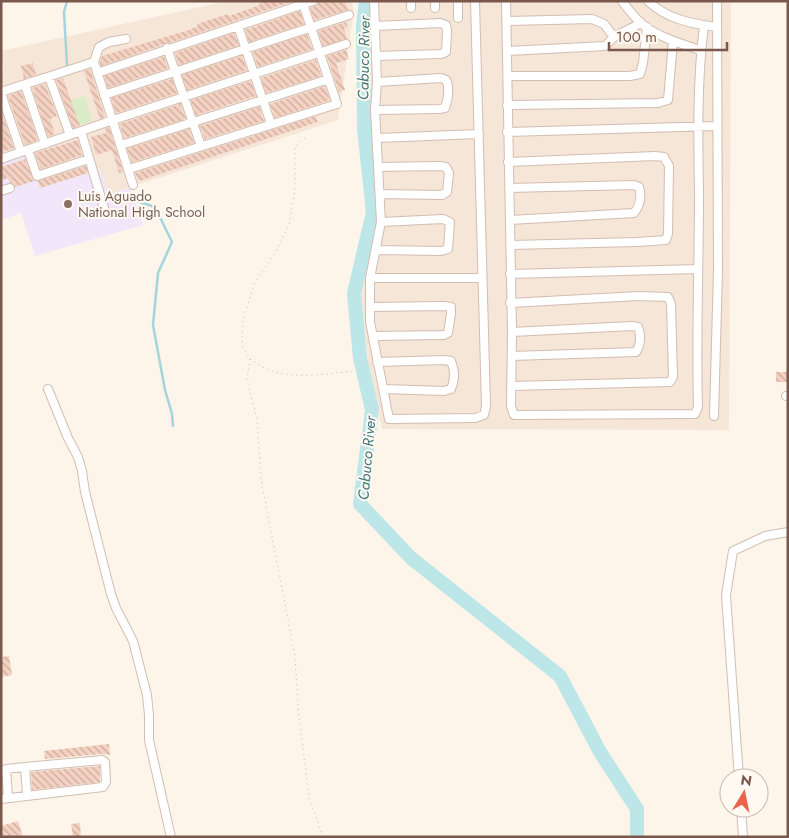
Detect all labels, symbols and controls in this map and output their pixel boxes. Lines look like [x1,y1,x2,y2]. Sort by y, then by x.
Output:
water label: Cabuco River [352,15,376,100]
scale bar [609,20,726,52]
text: 100 m [616,26,657,48]
place label: Luis Aguado National High School [78,186,205,222]
marker: Luis Aguado National High School [62,198,74,210]
water label: Cabuco River [352,414,382,501]
north arrow [719,768,769,818]
text: N [739,769,753,791]

